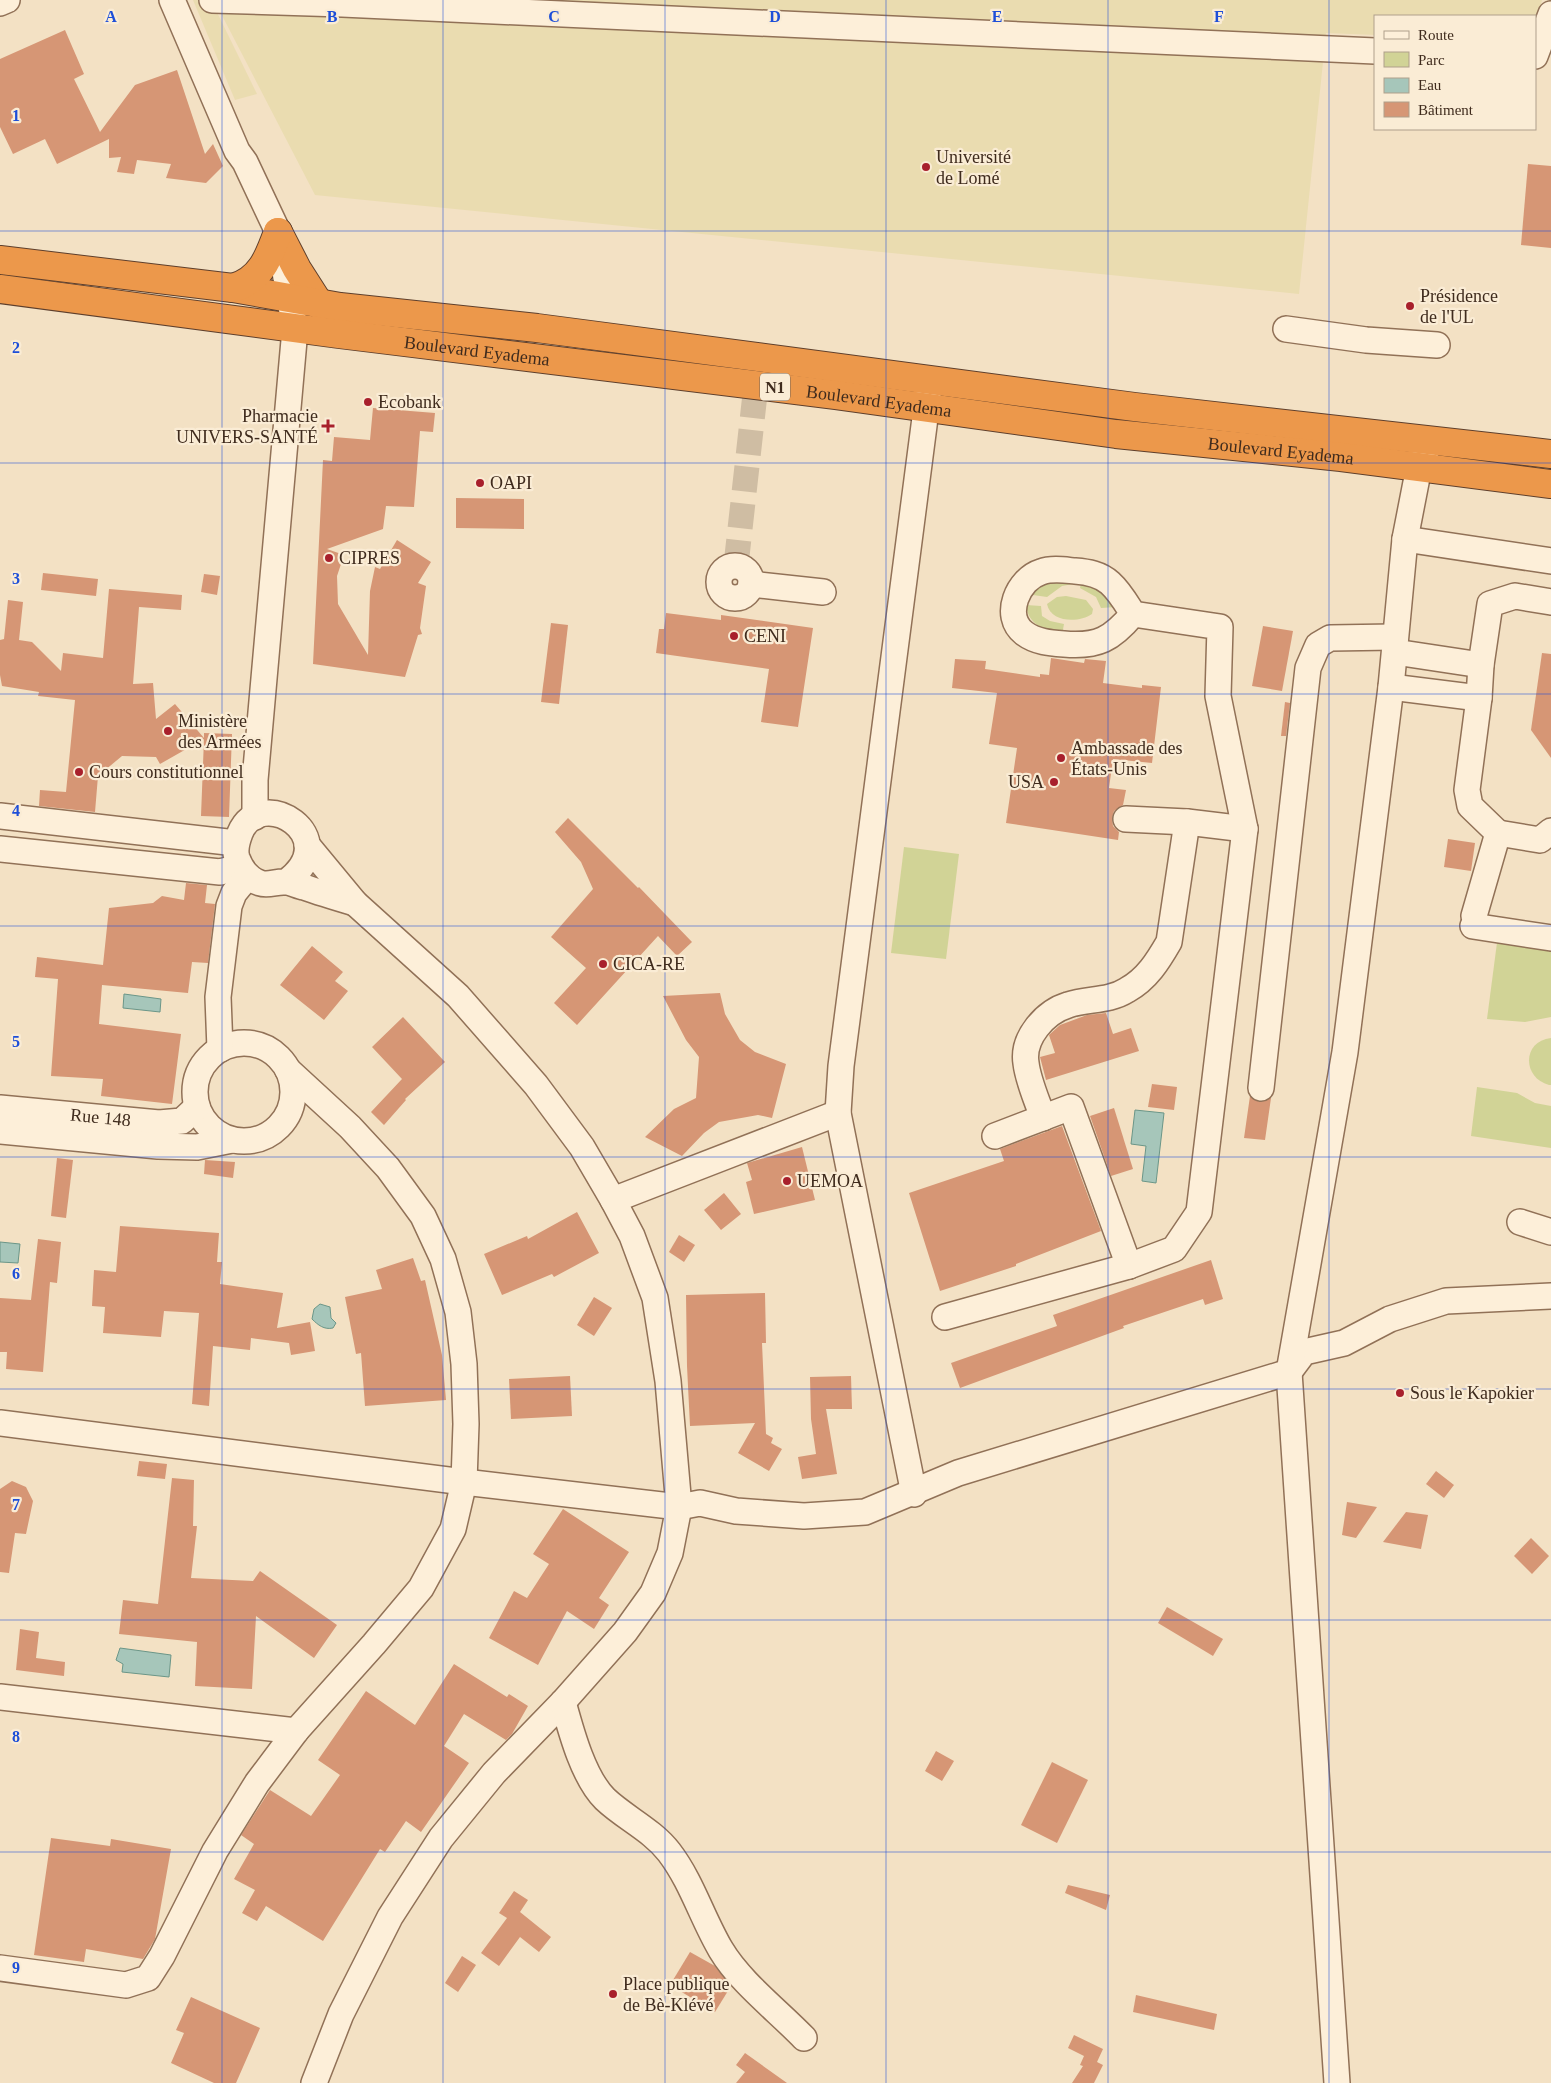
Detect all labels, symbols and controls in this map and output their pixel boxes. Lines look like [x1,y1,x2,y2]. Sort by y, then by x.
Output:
text: A [105,8,117,25]
text: B [327,8,338,25]
text: C [548,8,560,25]
text: D [769,8,781,25]
text: E [992,8,1002,25]
text: F [1214,8,1224,25]
legend [1374,15,1536,130]
text: Route [1418,27,1454,43]
text: Parc [1418,52,1445,68]
text: Eau [1418,77,1442,93]
text: Bâtiment [1418,102,1474,118]
text: 1 [12,107,20,124]
place label: Université de Lomé [936,147,1011,188]
marker: Université de Lomé [920,161,932,173]
place label: Présidence de l'UL [1420,286,1498,327]
marker: Présidence de l'UL [1404,300,1416,312]
street label: Boulevard Eyadema [403,332,551,370]
text: 2 [12,339,20,356]
road number: N1 [760,374,790,401]
street label: Boulevard Eyadema [805,381,953,421]
place label: Ecobank [378,392,441,412]
marker: Ecobank [362,396,374,408]
place label: Pharmacie UNIVERS-SANTÉ [176,406,318,447]
marker: Pharmacie UNIVERS-SANTÉ [322,420,334,432]
street label: Boulevard Eyadema [1207,433,1355,469]
place label: OAPI [490,473,532,493]
marker: OAPI [474,477,486,489]
place label: CIPRES [339,548,400,568]
marker: CIPRES [323,552,335,564]
text: 3 [12,570,20,587]
place label: CENI [744,626,786,646]
marker: CENI [728,630,740,642]
place label: Ministère des Armées [178,711,261,752]
marker: Ministère des Armées [162,725,174,737]
place label: Ambassade des États-Unis [1071,738,1182,779]
marker: Ambassade des États-Unis [1055,752,1067,764]
place label: Cours constitutionnel [89,762,244,782]
marker: Cours constitutionnel [73,766,85,778]
place label: USA [1008,772,1044,792]
marker: USA [1048,776,1060,788]
text: 4 [12,802,20,819]
place label: CICA-RE [613,954,685,974]
marker: CICA-RE [597,958,609,970]
text: 5 [12,1033,20,1050]
street label: Rue 148 [69,1105,132,1130]
place label: UEMOA [797,1171,863,1191]
marker: UEMOA [781,1175,793,1187]
text: 6 [12,1265,20,1282]
place label: Sous le Kapokier [1410,1383,1534,1403]
marker: Sous le Kapokier [1394,1387,1406,1399]
text: 7 [12,1496,20,1513]
text: 8 [12,1728,20,1745]
text: 9 [12,1959,20,1976]
place label: Place publique de Bè-Klévé [623,1974,729,2015]
marker: Place publique de Bè-Klévé [607,1988,619,2000]

